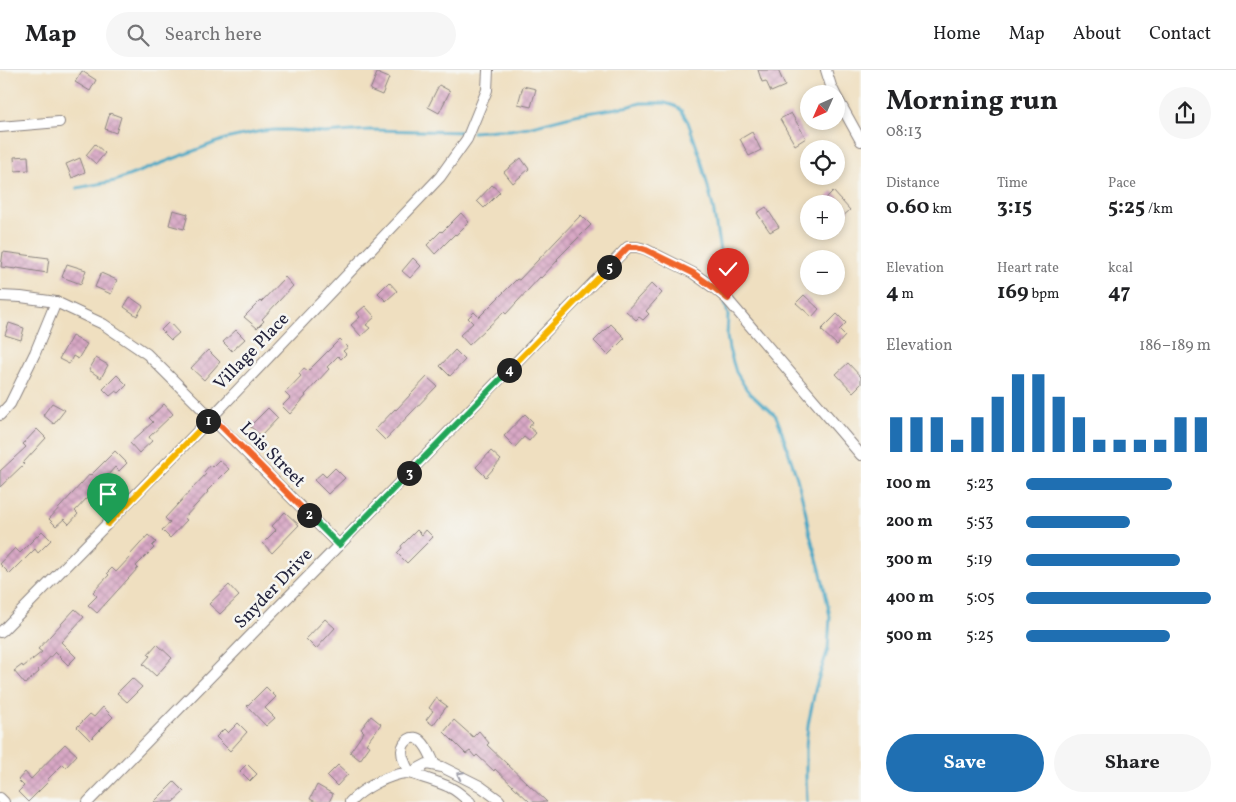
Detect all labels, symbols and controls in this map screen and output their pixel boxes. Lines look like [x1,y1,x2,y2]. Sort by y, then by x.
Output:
search box [106,12,456,57]
text: Map [25,18,76,52]
icon: search [124,21,152,49]
text: Search here [164,22,262,48]
text: Home [933,22,981,47]
text: Map [1009,22,1045,47]
text: About [1073,22,1121,47]
text: Contact [1149,22,1211,47]
text: Morning run [886,82,1058,121]
north arrow [800,85,845,130]
map controls [800,85,845,295]
button: share [1159,87,1211,139]
text: 08:13 [886,121,922,143]
button: locate [800,140,845,185]
text: Distance [886,174,940,193]
text: Time [997,174,1028,193]
text: Pace [1108,174,1136,193]
text: 0.60 [886,193,929,222]
text: 3:15 [997,193,1032,222]
text: 5:25 [1108,193,1145,222]
button: + [800,195,845,240]
text: km [929,200,952,219]
text: /km [1145,200,1173,219]
pin [707,248,749,299]
button: − [800,250,845,295]
pin: 5 [596,254,622,280]
icon: check [714,255,742,283]
text: 5 [606,258,613,277]
text: Elevation [886,259,944,278]
text: Heart rate [997,259,1059,278]
text: kcal [1108,259,1133,278]
text: 4 [886,278,899,307]
text: 169 [997,278,1029,307]
text: 47 [1108,278,1131,307]
text: m [899,285,914,304]
text: bpm [1029,285,1059,304]
street label: Village Place [209,308,295,396]
text: Elevation [886,335,953,357]
text: 186–189 m [1139,335,1211,357]
pin: 4 [496,358,522,382]
text: 4 [505,361,514,380]
pin: 1 [196,408,220,434]
text: 1 [206,412,211,431]
street label: Lois Street [234,417,310,493]
pin: 3 [396,460,422,486]
text: 3 [406,464,413,483]
pin [87,473,129,524]
text: 100 m [886,473,931,495]
text: 5:23 [966,473,994,495]
icon: arrive [94,480,122,508]
pin: 2 [296,502,322,528]
text: 2 [306,506,313,525]
text: 200 m [886,511,933,533]
text: 5:53 [966,511,993,533]
street label: Snyder Drive [229,543,319,635]
text: 300 m [886,549,932,571]
text: 5:19 [966,549,992,571]
text: 400 m [886,587,934,609]
text: 5:05 [966,587,995,609]
text: 500 m [886,625,932,647]
text: 5:25 [966,625,994,647]
button: Save [886,734,1044,792]
button: Share [1054,734,1211,792]
one-way arrow [456,771,465,781]

